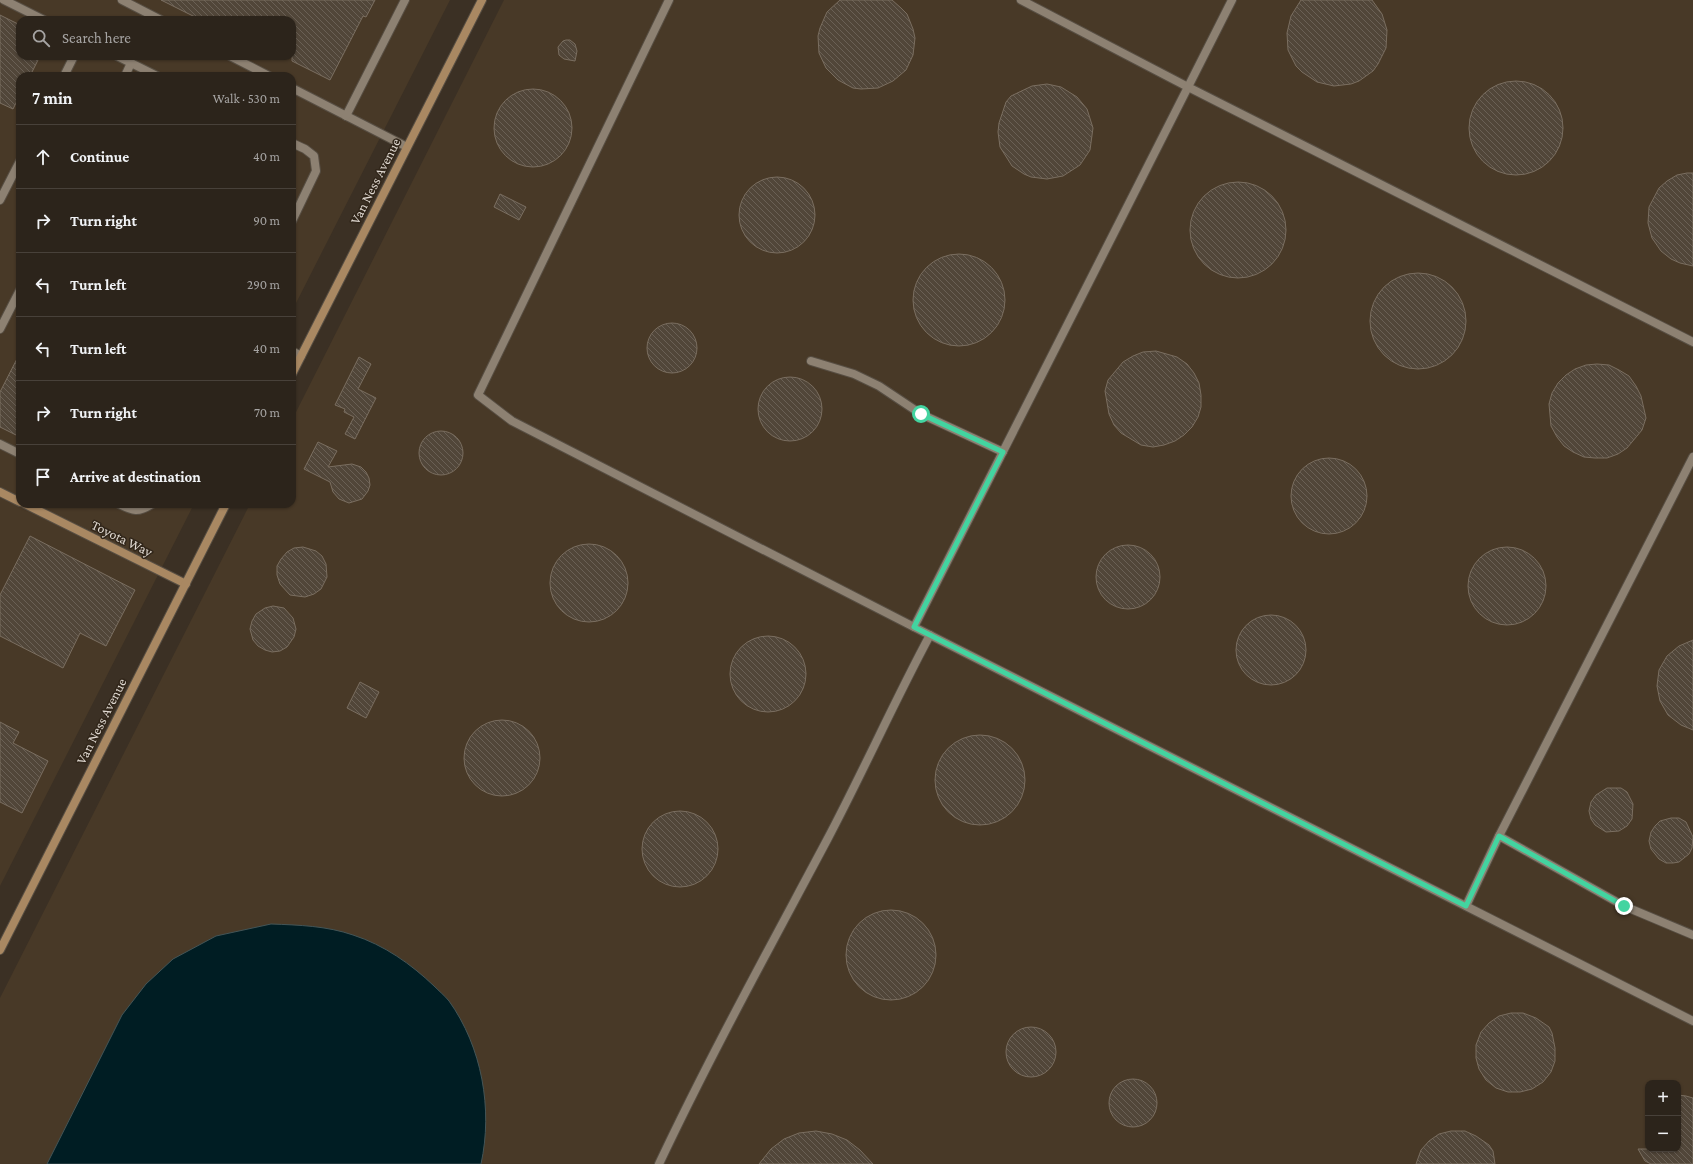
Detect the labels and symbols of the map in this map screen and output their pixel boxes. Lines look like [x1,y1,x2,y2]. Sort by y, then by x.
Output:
street label: Van Ness Avenue [347,135,403,227]
route start [912,405,930,423]
street label: Toyota Way [89,516,156,560]
street label: Van Ness Avenue [73,675,129,767]
route end [1615,897,1633,915]

